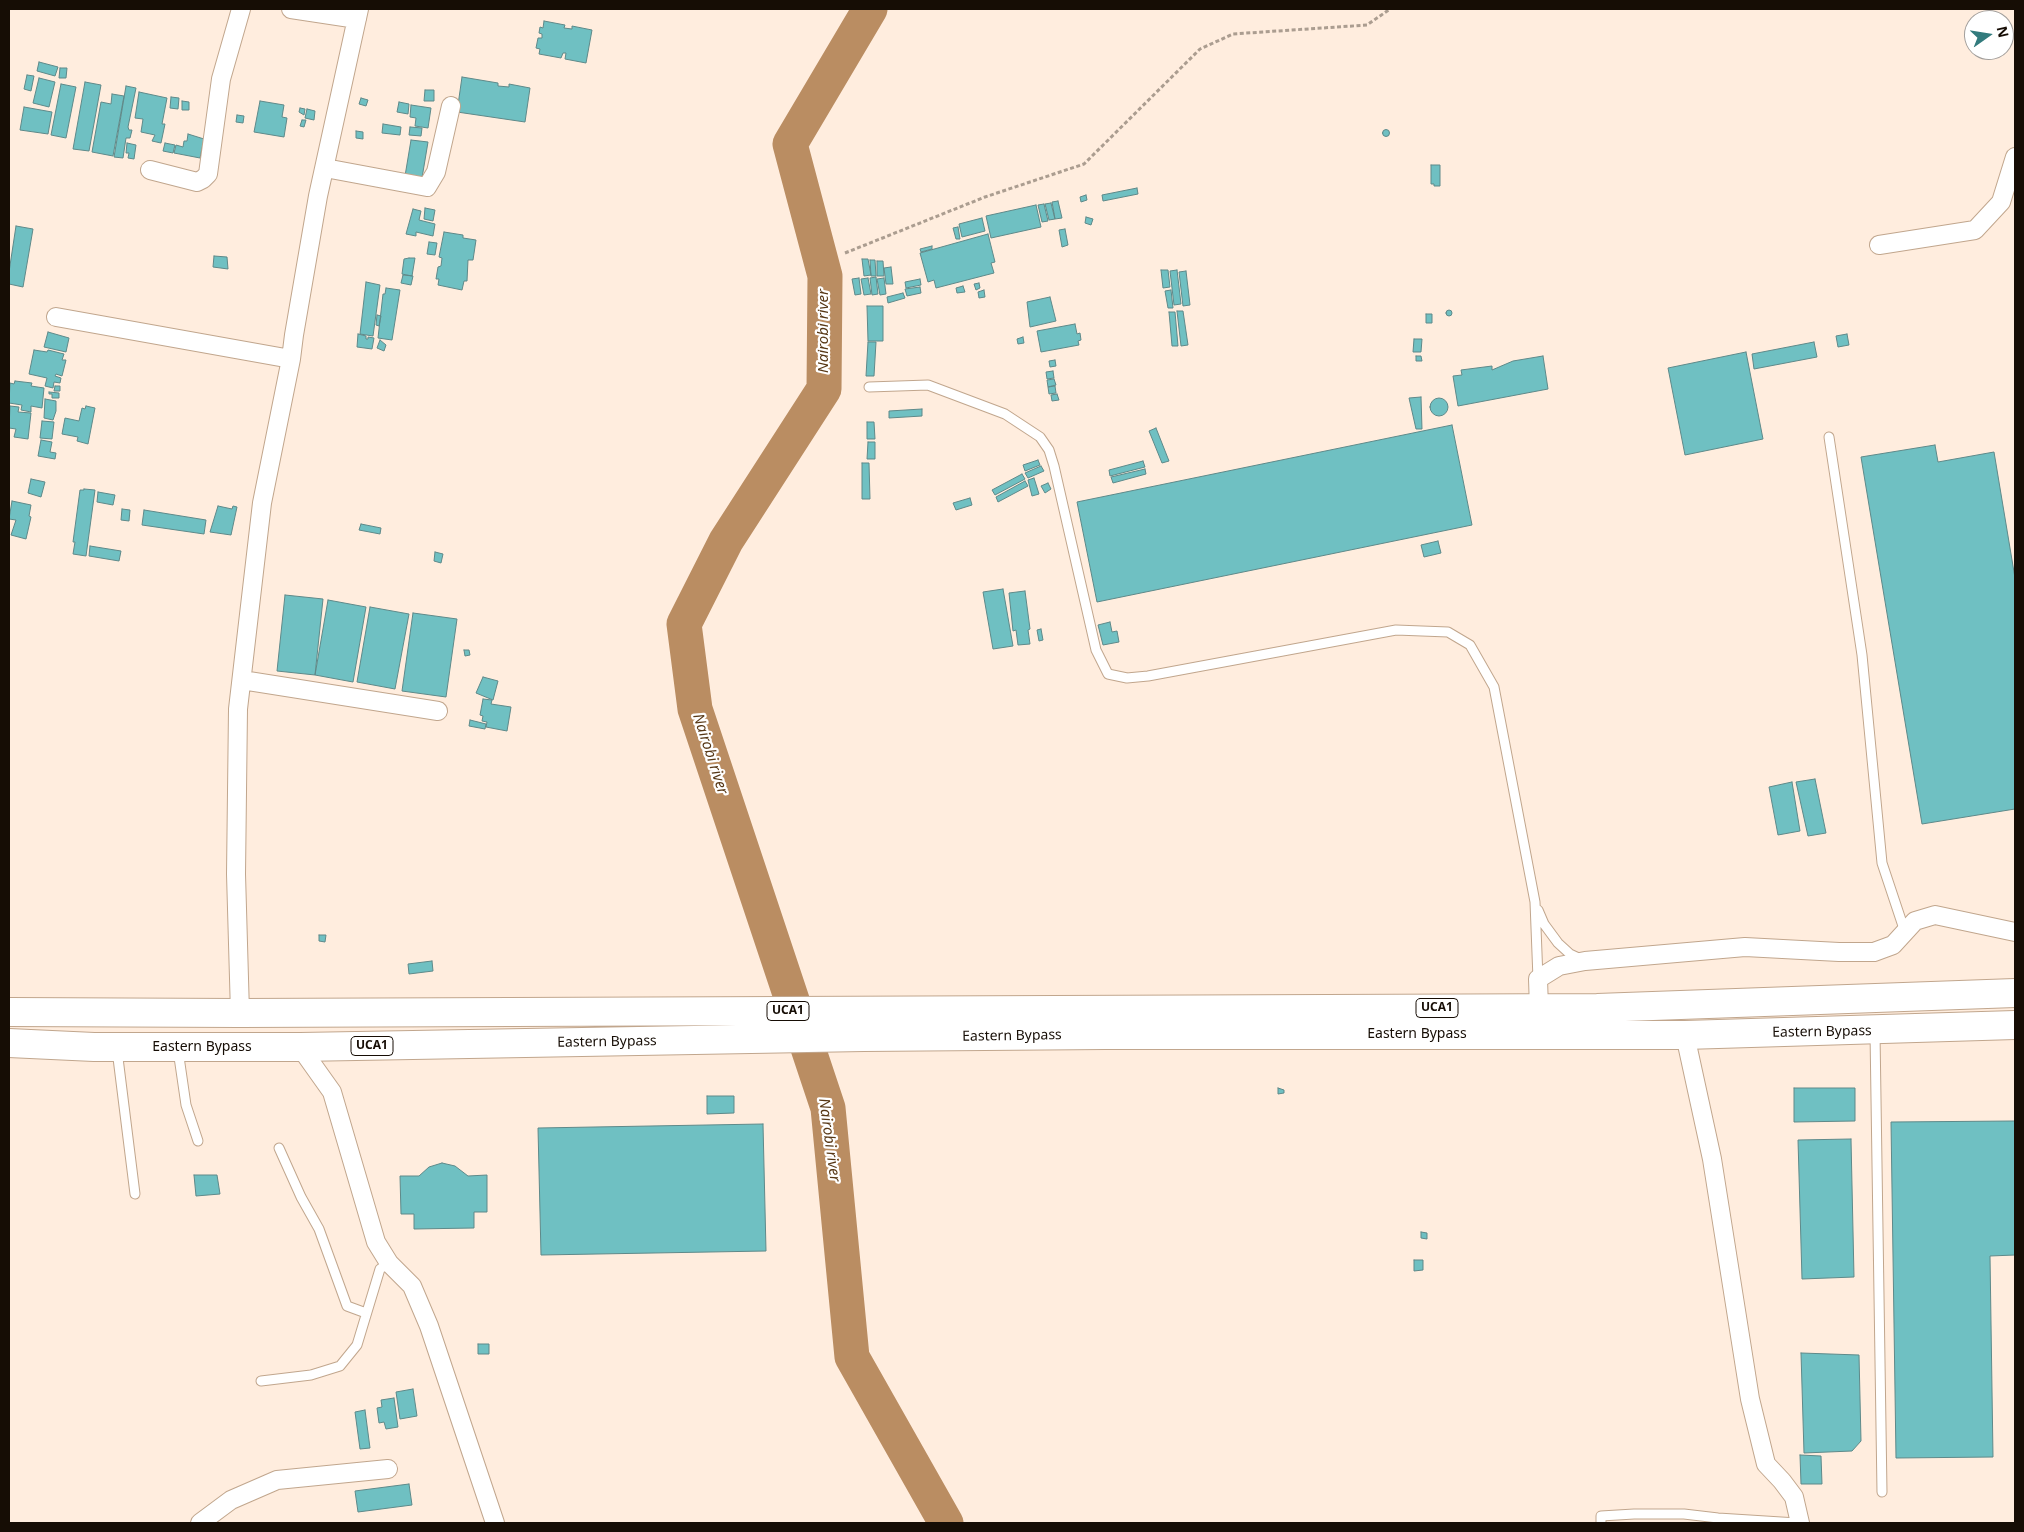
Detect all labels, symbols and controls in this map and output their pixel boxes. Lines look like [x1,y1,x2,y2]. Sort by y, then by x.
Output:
north arrow [1964,10,2014,60]
text: N [1993,24,2014,39]
water label: Nairobi river [815,289,833,373]
water label: Nairobi river [688,711,732,797]
road number: UCA1 [1416,998,1458,1018]
road number: UCA1 [767,1001,809,1020]
street label: Eastern Bypass [1772,1023,1872,1041]
street label: Eastern Bypass [1367,1026,1467,1042]
street label: Eastern Bypass [962,1027,1062,1045]
street label: Eastern Bypass [557,1033,657,1051]
road number: UCA1 [351,1036,393,1056]
street label: Eastern Bypass [152,1039,252,1055]
water label: Nairobi river [814,1097,844,1183]

